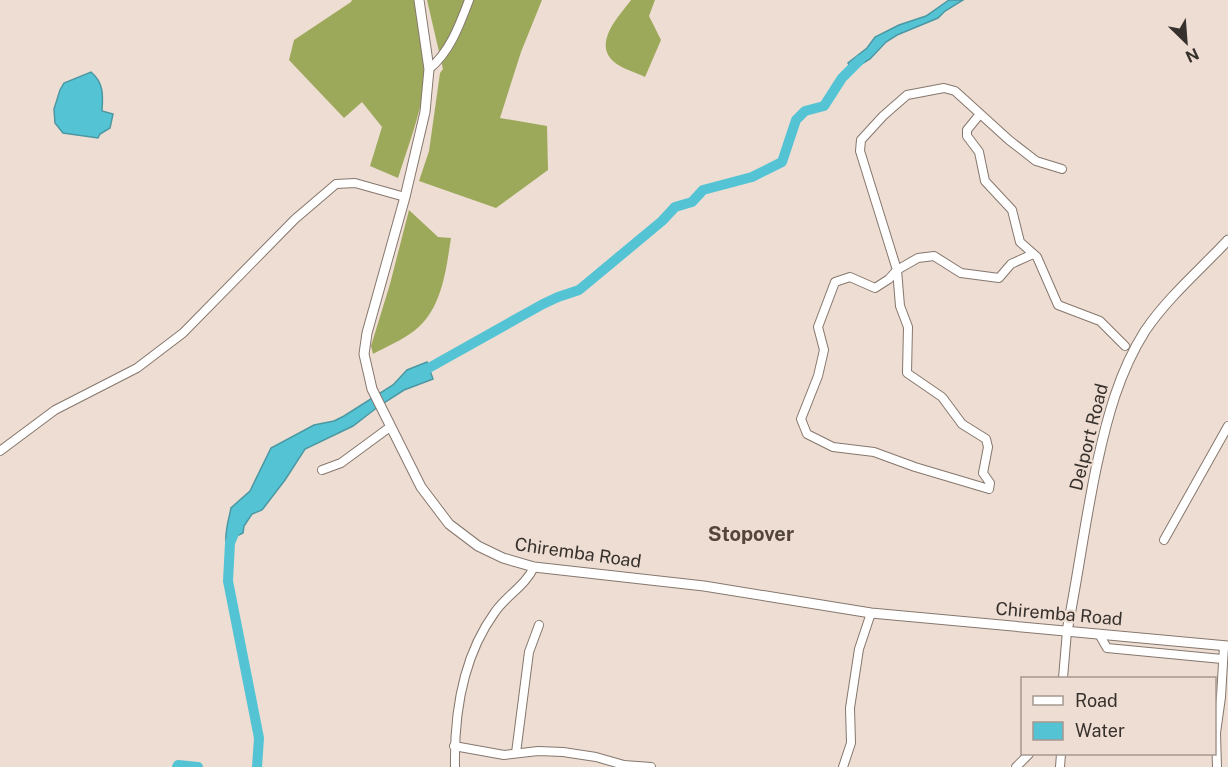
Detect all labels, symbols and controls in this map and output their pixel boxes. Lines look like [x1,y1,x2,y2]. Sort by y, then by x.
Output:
north arrow [1156,12,1216,72]
text: N [1182,44,1202,66]
street label: Delport Road [1065,381,1112,493]
district label: Stopover [708,522,794,546]
street label: Chiremba Road [513,533,643,572]
street label: Chiremba Road [995,597,1124,630]
legend [1021,677,1216,755]
text: Road [1075,690,1118,711]
text: Water [1075,720,1125,741]

